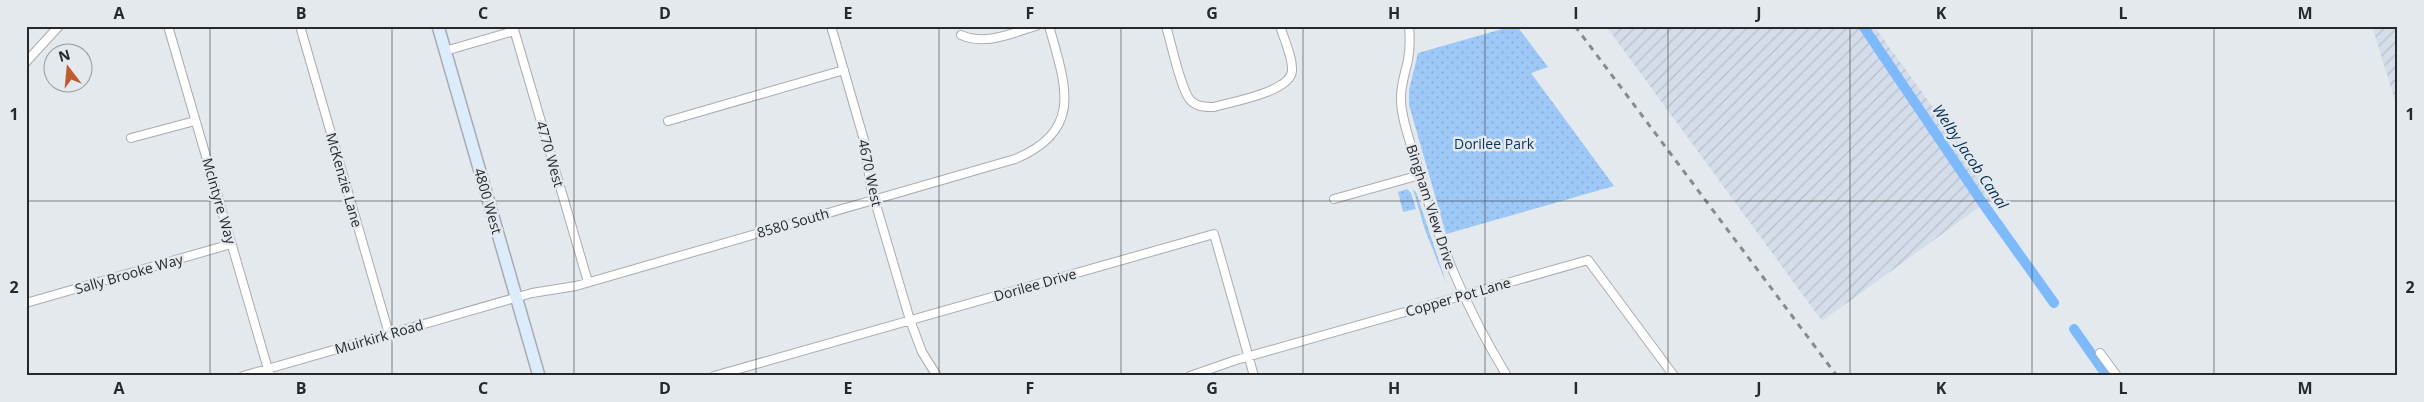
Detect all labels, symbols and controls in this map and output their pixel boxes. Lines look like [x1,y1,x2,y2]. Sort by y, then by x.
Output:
text: A [113,2,125,24]
text: B [296,2,306,24]
text: C [478,2,488,24]
text: D [659,2,671,24]
text: E [844,2,853,24]
text: F [1026,2,1034,24]
text: G [1206,2,1218,24]
text: H [1388,2,1400,24]
text: I [1573,2,1579,24]
text: J [1754,2,1762,24]
text: K [1936,2,1947,24]
text: L [2118,2,2128,24]
text: M [2297,2,2313,24]
north arrow [42,42,92,92]
text: N [56,44,72,66]
water label: Welby Jacob Canal [1928,100,2014,214]
text: 1 [9,103,19,125]
text: 1 [2405,103,2415,125]
street label: 4770 West [532,119,569,189]
street label: McKenzie Lane [322,130,367,229]
park label: Dorilee Park [1454,134,1535,153]
street label: 4670 West [854,138,887,208]
street label: Bingham View Drive [1402,142,1461,272]
street label: McIntyre Way [198,156,241,247]
street label: 4800 West [470,166,507,236]
street label: 8580 South [755,203,831,242]
street label: Sally Brooke Way [73,249,186,298]
street label: Dorilee Drive [991,264,1078,305]
street label: Copper Pot Lane [1403,272,1513,321]
text: 2 [9,276,19,298]
text: 2 [2405,276,2415,298]
street label: Muirkirk Road [332,315,425,358]
text: A [113,377,125,399]
text: B [296,377,306,399]
text: C [478,377,488,399]
text: D [659,377,671,399]
text: E [844,377,853,399]
text: F [1026,377,1034,399]
text: G [1206,377,1218,399]
text: H [1388,377,1400,399]
text: I [1573,377,1579,399]
text: J [1754,377,1762,399]
text: K [1936,377,1947,399]
text: L [2118,377,2128,399]
text: M [2297,377,2313,399]

